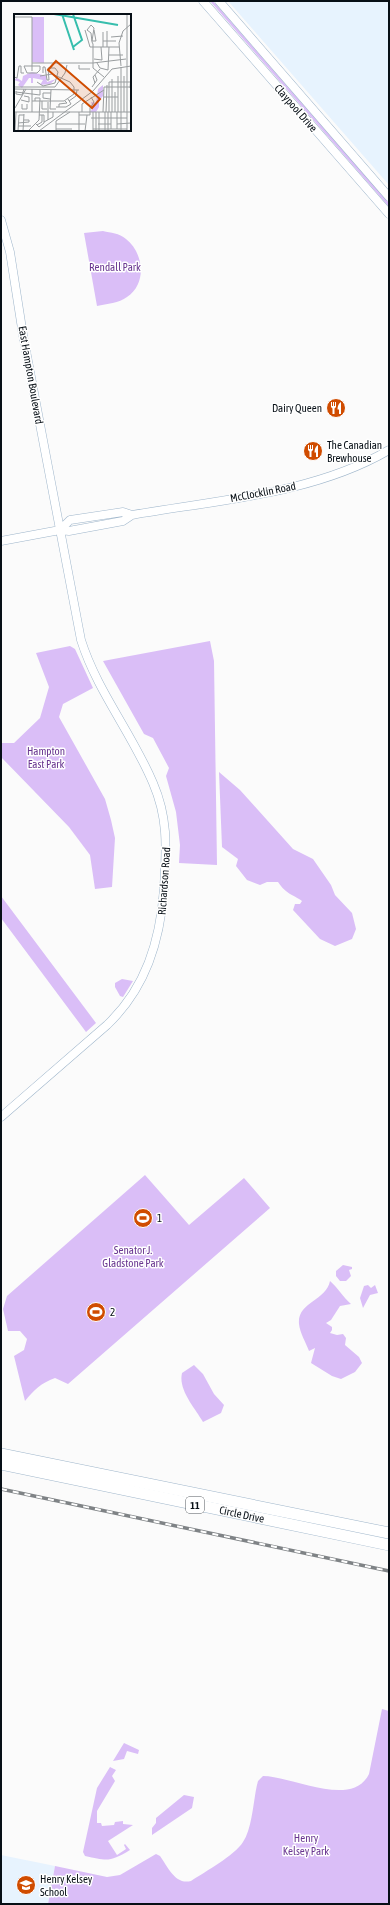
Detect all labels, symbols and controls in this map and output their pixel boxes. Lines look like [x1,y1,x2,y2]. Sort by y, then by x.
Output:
inset map [14,14,131,131]
street label: Claypool Drive [272,82,320,134]
park label: Rendall Park [89,261,141,273]
street label: East Hampton Boulevard [16,325,46,425]
restaurant icon: Dairy Queen [325,397,347,419]
place label: Dairy Queen [272,402,322,414]
place label: The Canadian Brewhouse [327,439,382,464]
restaurant icon: The Canadian Brewhouse [302,440,324,462]
street label: McClocklin Road [229,480,297,504]
park label: Hampton East Park [27,745,65,770]
street label: Richardson Road [156,847,172,915]
sports icon: 1 [132,1207,154,1229]
place label: 1 [157,1212,162,1224]
park label: Senator J. Gladstone Park [102,1244,164,1269]
sports icon: 2 [85,1301,107,1323]
place label: 2 [110,1306,115,1318]
road number: 11 [186,1497,204,1513]
street label: Circle Drive [218,1504,265,1525]
park label: Henry Kelsey Park [283,1832,329,1857]
place label: Henry Kelsey School [40,1873,93,1898]
school or university icon: Henry Kelsey School [15,1874,37,1896]

